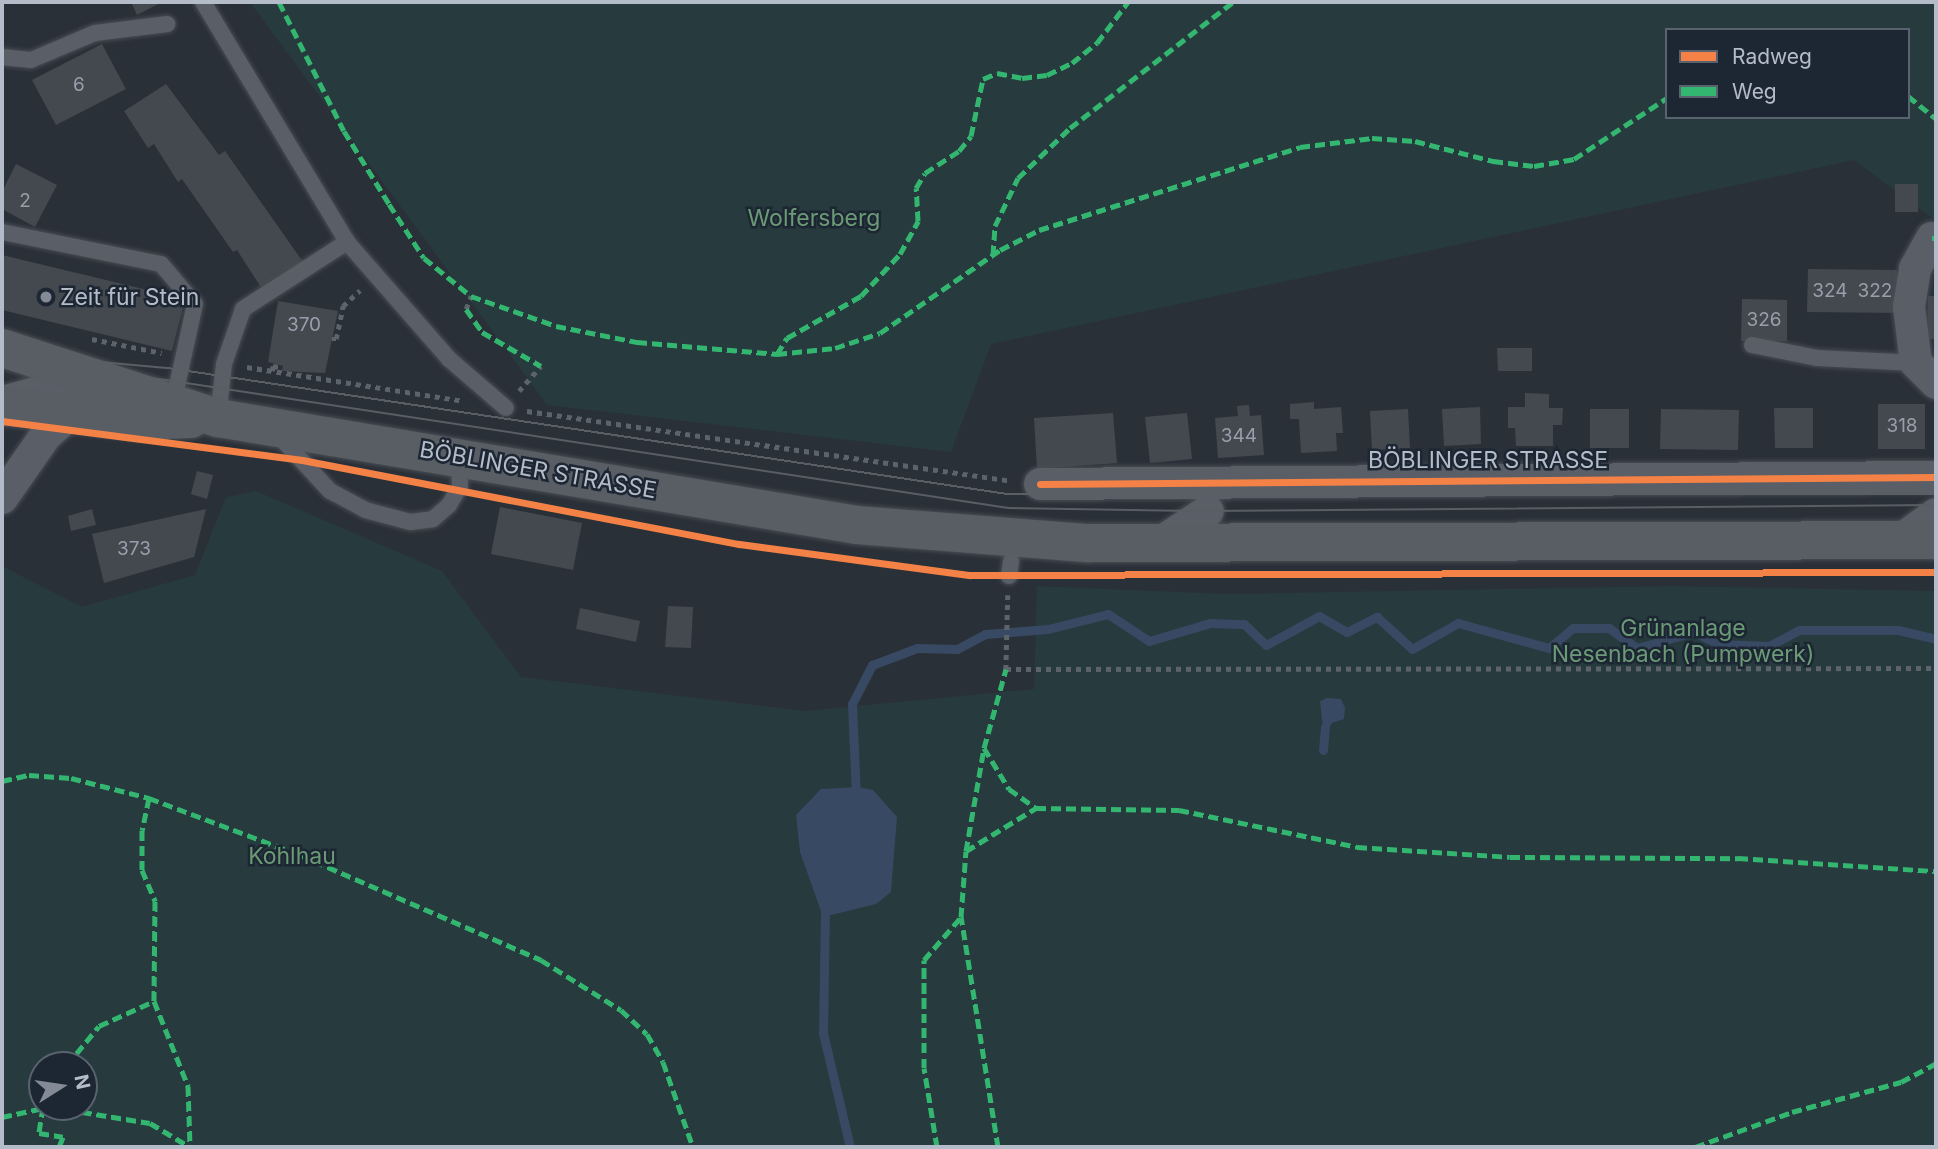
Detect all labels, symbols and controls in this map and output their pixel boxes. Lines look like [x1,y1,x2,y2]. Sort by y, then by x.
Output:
legend [1665,28,1910,119]
text: Radweg [1732,44,1812,69]
house number: 6 [73,74,85,96]
text: Weg [1732,79,1777,104]
house number: 2 [19,190,31,212]
park label: Wolfersberg [748,204,880,232]
house number: 324 [1812,280,1848,302]
house number: 322 [1858,280,1892,302]
place label: Zeit für Stein [60,283,199,311]
marker: Zeit für Stein [38,289,54,305]
house number: 326 [1746,309,1782,331]
house number: 370 [287,314,321,336]
house number: 318 [1886,415,1918,437]
house number: 344 [1221,425,1257,447]
street label: BÖBLINGER STRASSE [417,436,659,504]
street label: BÖBLINGER STRASSE [1368,446,1608,474]
house number: 373 [117,538,151,560]
park label: Grünanlage Nesenbach (Pumpwerk) [1552,614,1814,668]
park label: Kohlhau [248,842,336,870]
north arrow [28,1051,98,1121]
text: N [69,1072,95,1091]

